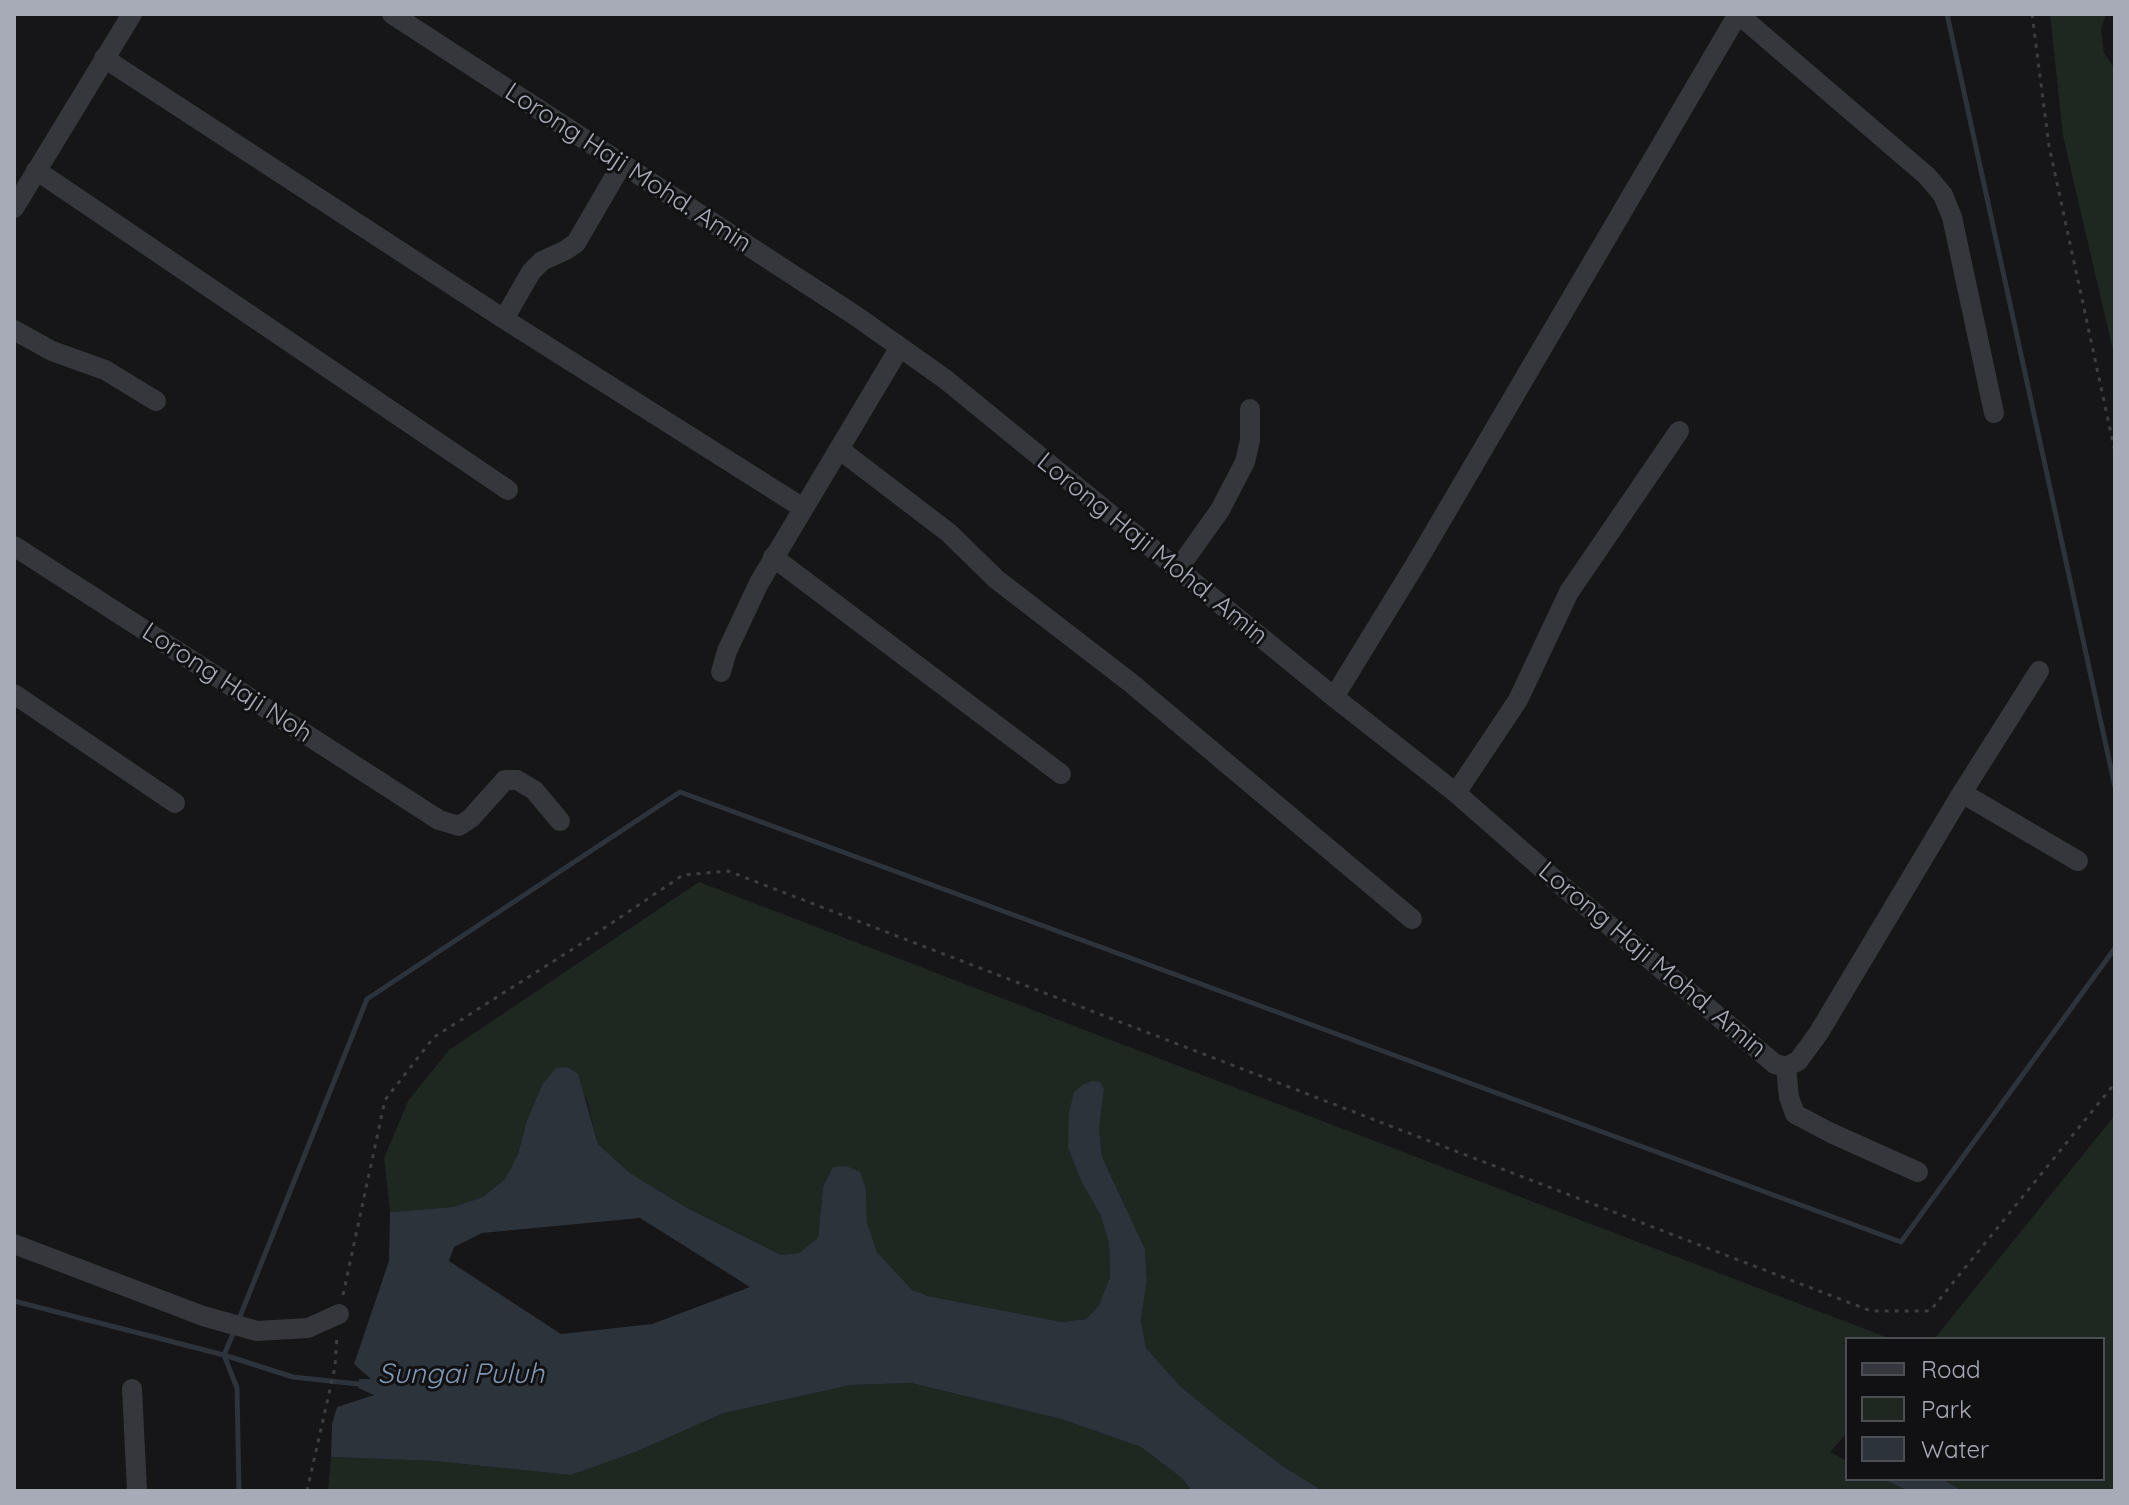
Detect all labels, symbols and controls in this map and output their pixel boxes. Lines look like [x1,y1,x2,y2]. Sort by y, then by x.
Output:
street label: Lorong Haji Mohd. Amin [499,77,757,259]
street label: Lorong Haji Mohd. Amin [1030,446,1274,652]
street label: Lorong Haji Noh [136,616,318,750]
street label: Lorong Haji Mohd. Amin [1532,856,1772,1064]
legend [1845,1337,2105,1481]
text: Road [1921,1354,1981,1384]
water label: Sungai Puluh [378,1358,544,1392]
text: Park [1921,1394,1972,1424]
text: Water [1921,1434,1989,1464]

